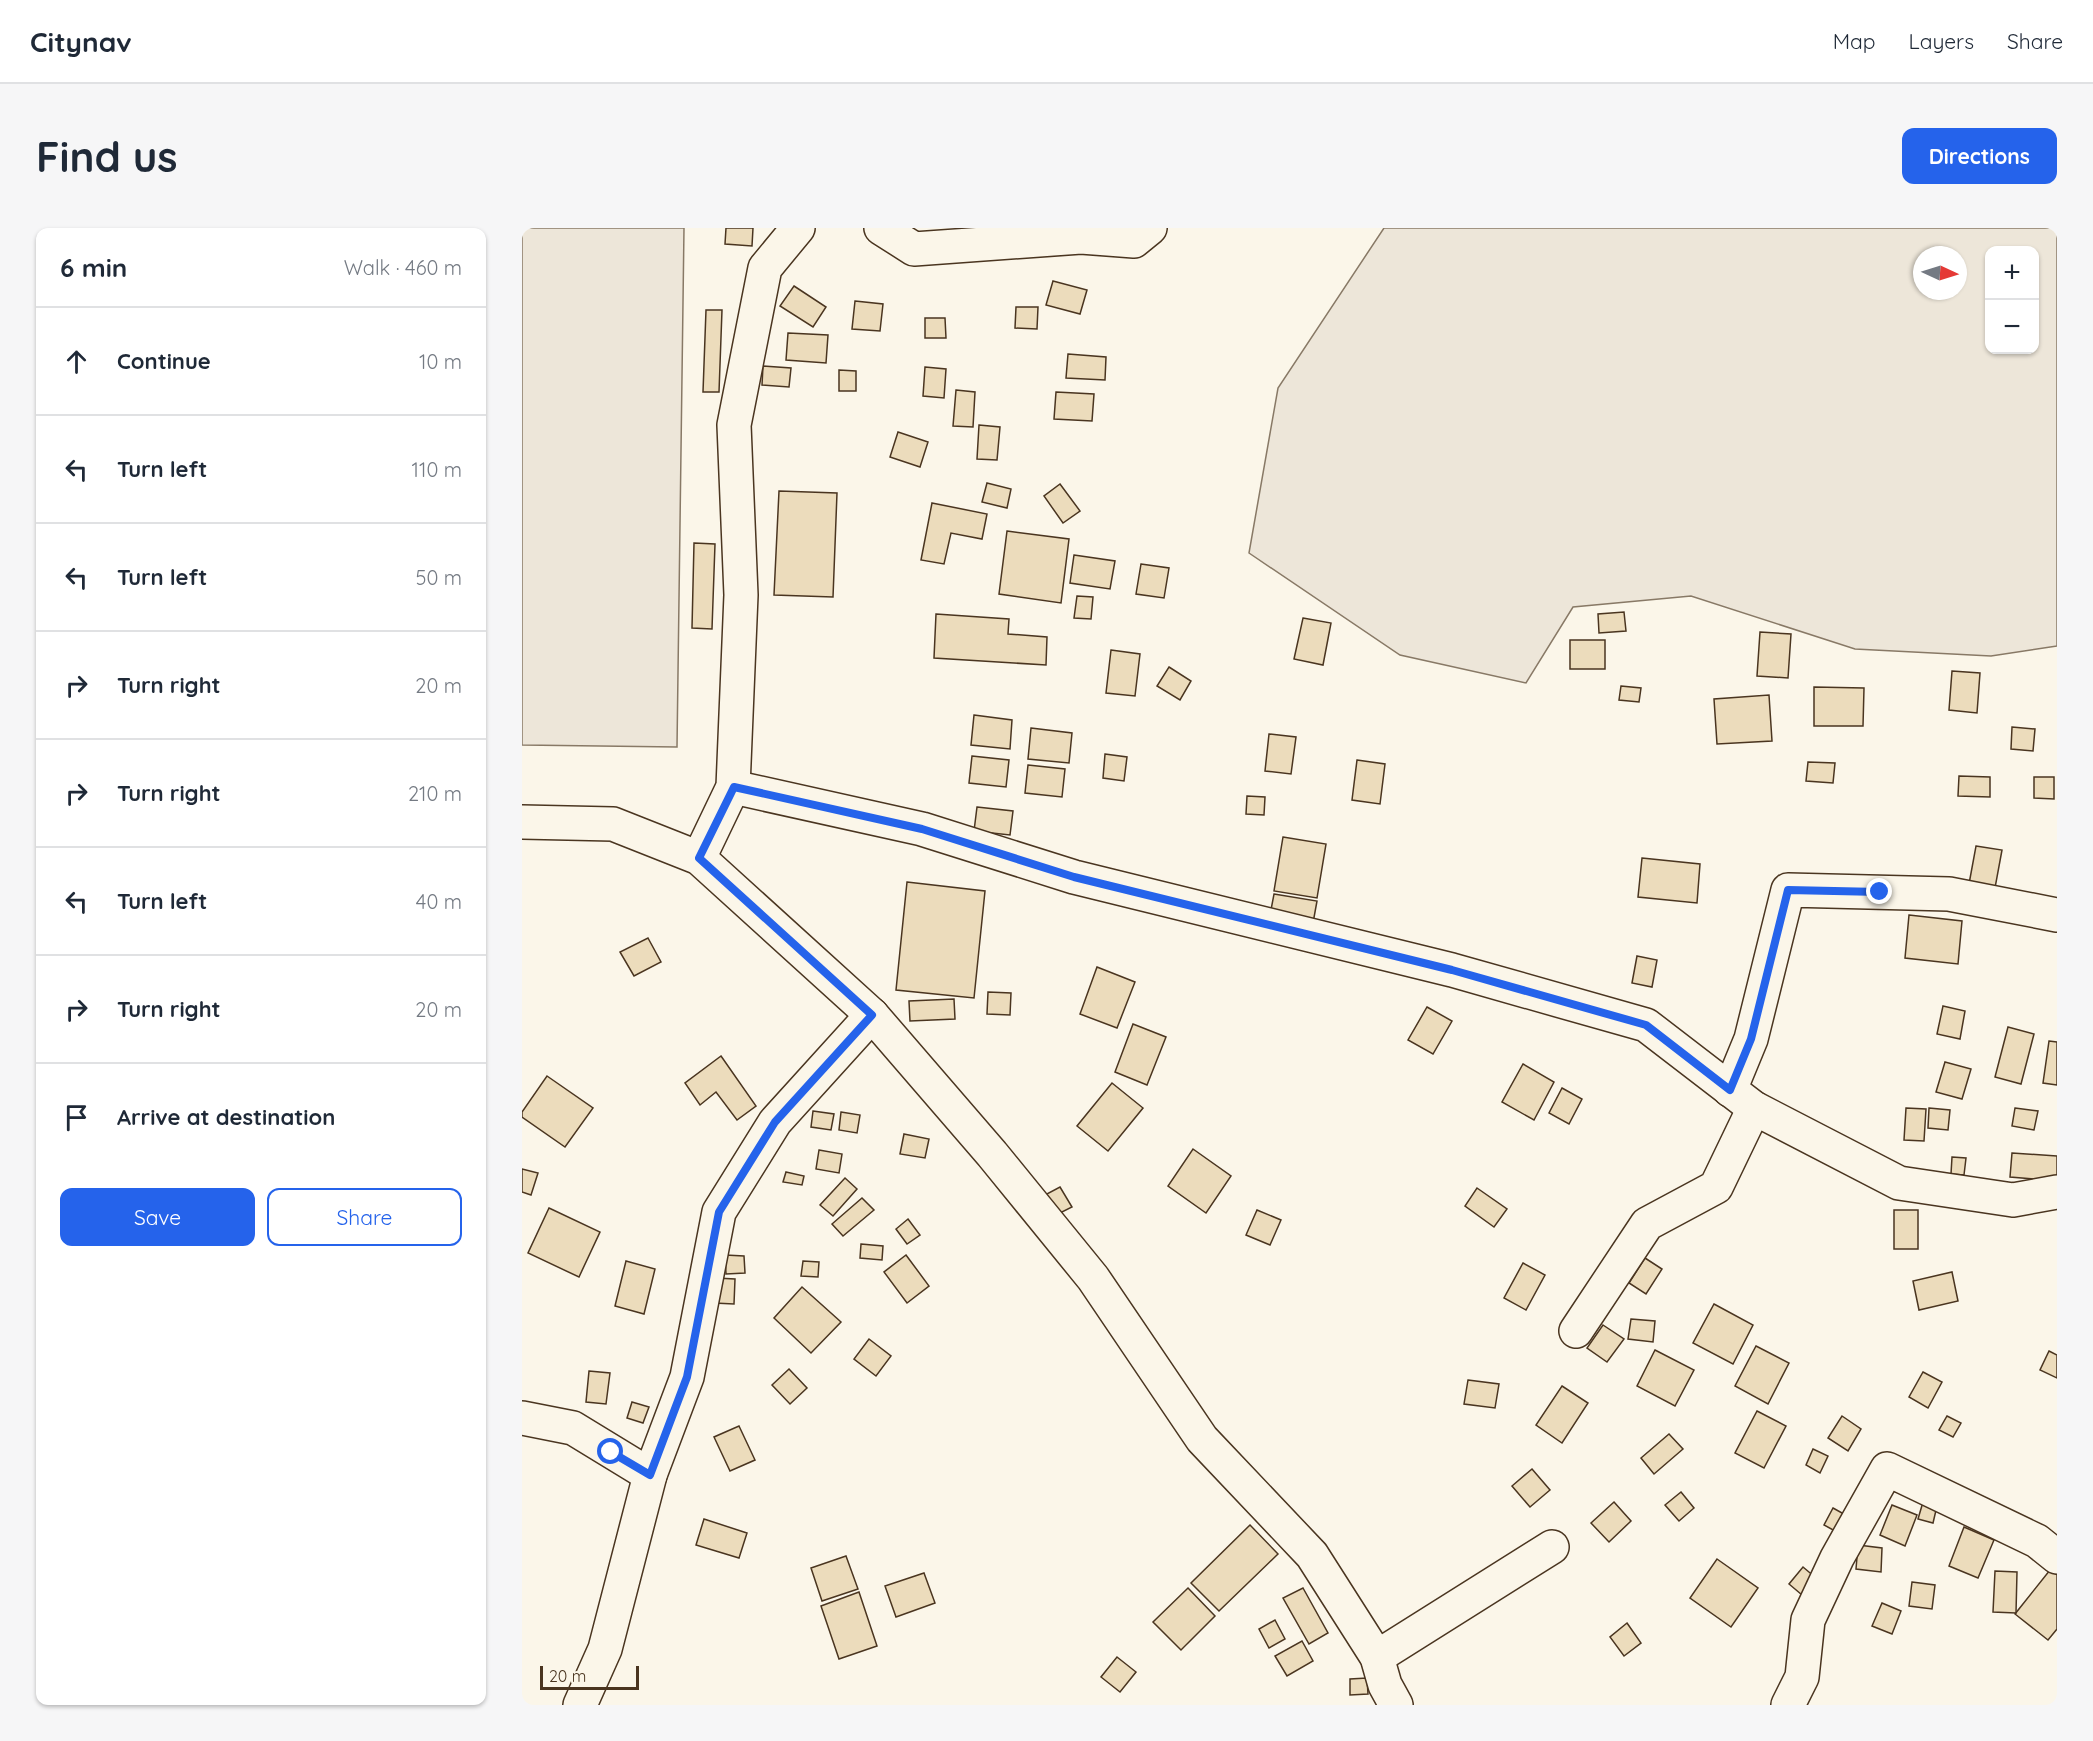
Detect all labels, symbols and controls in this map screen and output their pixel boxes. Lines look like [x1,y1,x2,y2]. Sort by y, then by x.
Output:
text: Citynav [30,24,132,59]
text: Map [1833,28,1876,54]
text: Layers [1909,28,1974,54]
text: Share [2007,28,2063,54]
button: Directions [1902,128,2057,184]
text: Find us [36,130,178,183]
north arrow [1913,246,1967,300]
map controls [1985,246,2039,354]
button: + [1985,246,2039,300]
text: 6 min [60,251,127,284]
text: Walk · 460 m [344,255,462,280]
button: − [1985,300,2039,354]
icon: ahead [60,345,93,378]
text: Continue [117,347,211,375]
text: 10 m [419,349,462,374]
icon: left [60,453,93,486]
text: Turn left [117,455,207,483]
text: 110 m [412,457,462,482]
icon: left [60,561,93,594]
text: Turn left [117,563,207,591]
text: 50 m [416,565,462,590]
icon: right [60,669,93,702]
text: Turn right [117,671,221,699]
text: 20 m [415,673,462,698]
icon: right [60,777,93,810]
text: Turn right [117,779,221,807]
text: 210 m [408,781,462,806]
route end [1866,878,1892,904]
icon: left [60,885,93,918]
text: Turn left [117,887,207,915]
text: 40 m [416,889,462,914]
icon: right [60,993,93,1026]
text: Turn right [117,995,221,1023]
text: 20 m [415,997,462,1022]
icon: arrive [60,1101,93,1134]
text: Arrive at destination [117,1103,335,1131]
button: Save [60,1188,255,1246]
button: Share [267,1188,462,1246]
route start [597,1438,623,1464]
scale bar [540,1663,639,1690]
text: 20 m [549,1666,586,1686]

